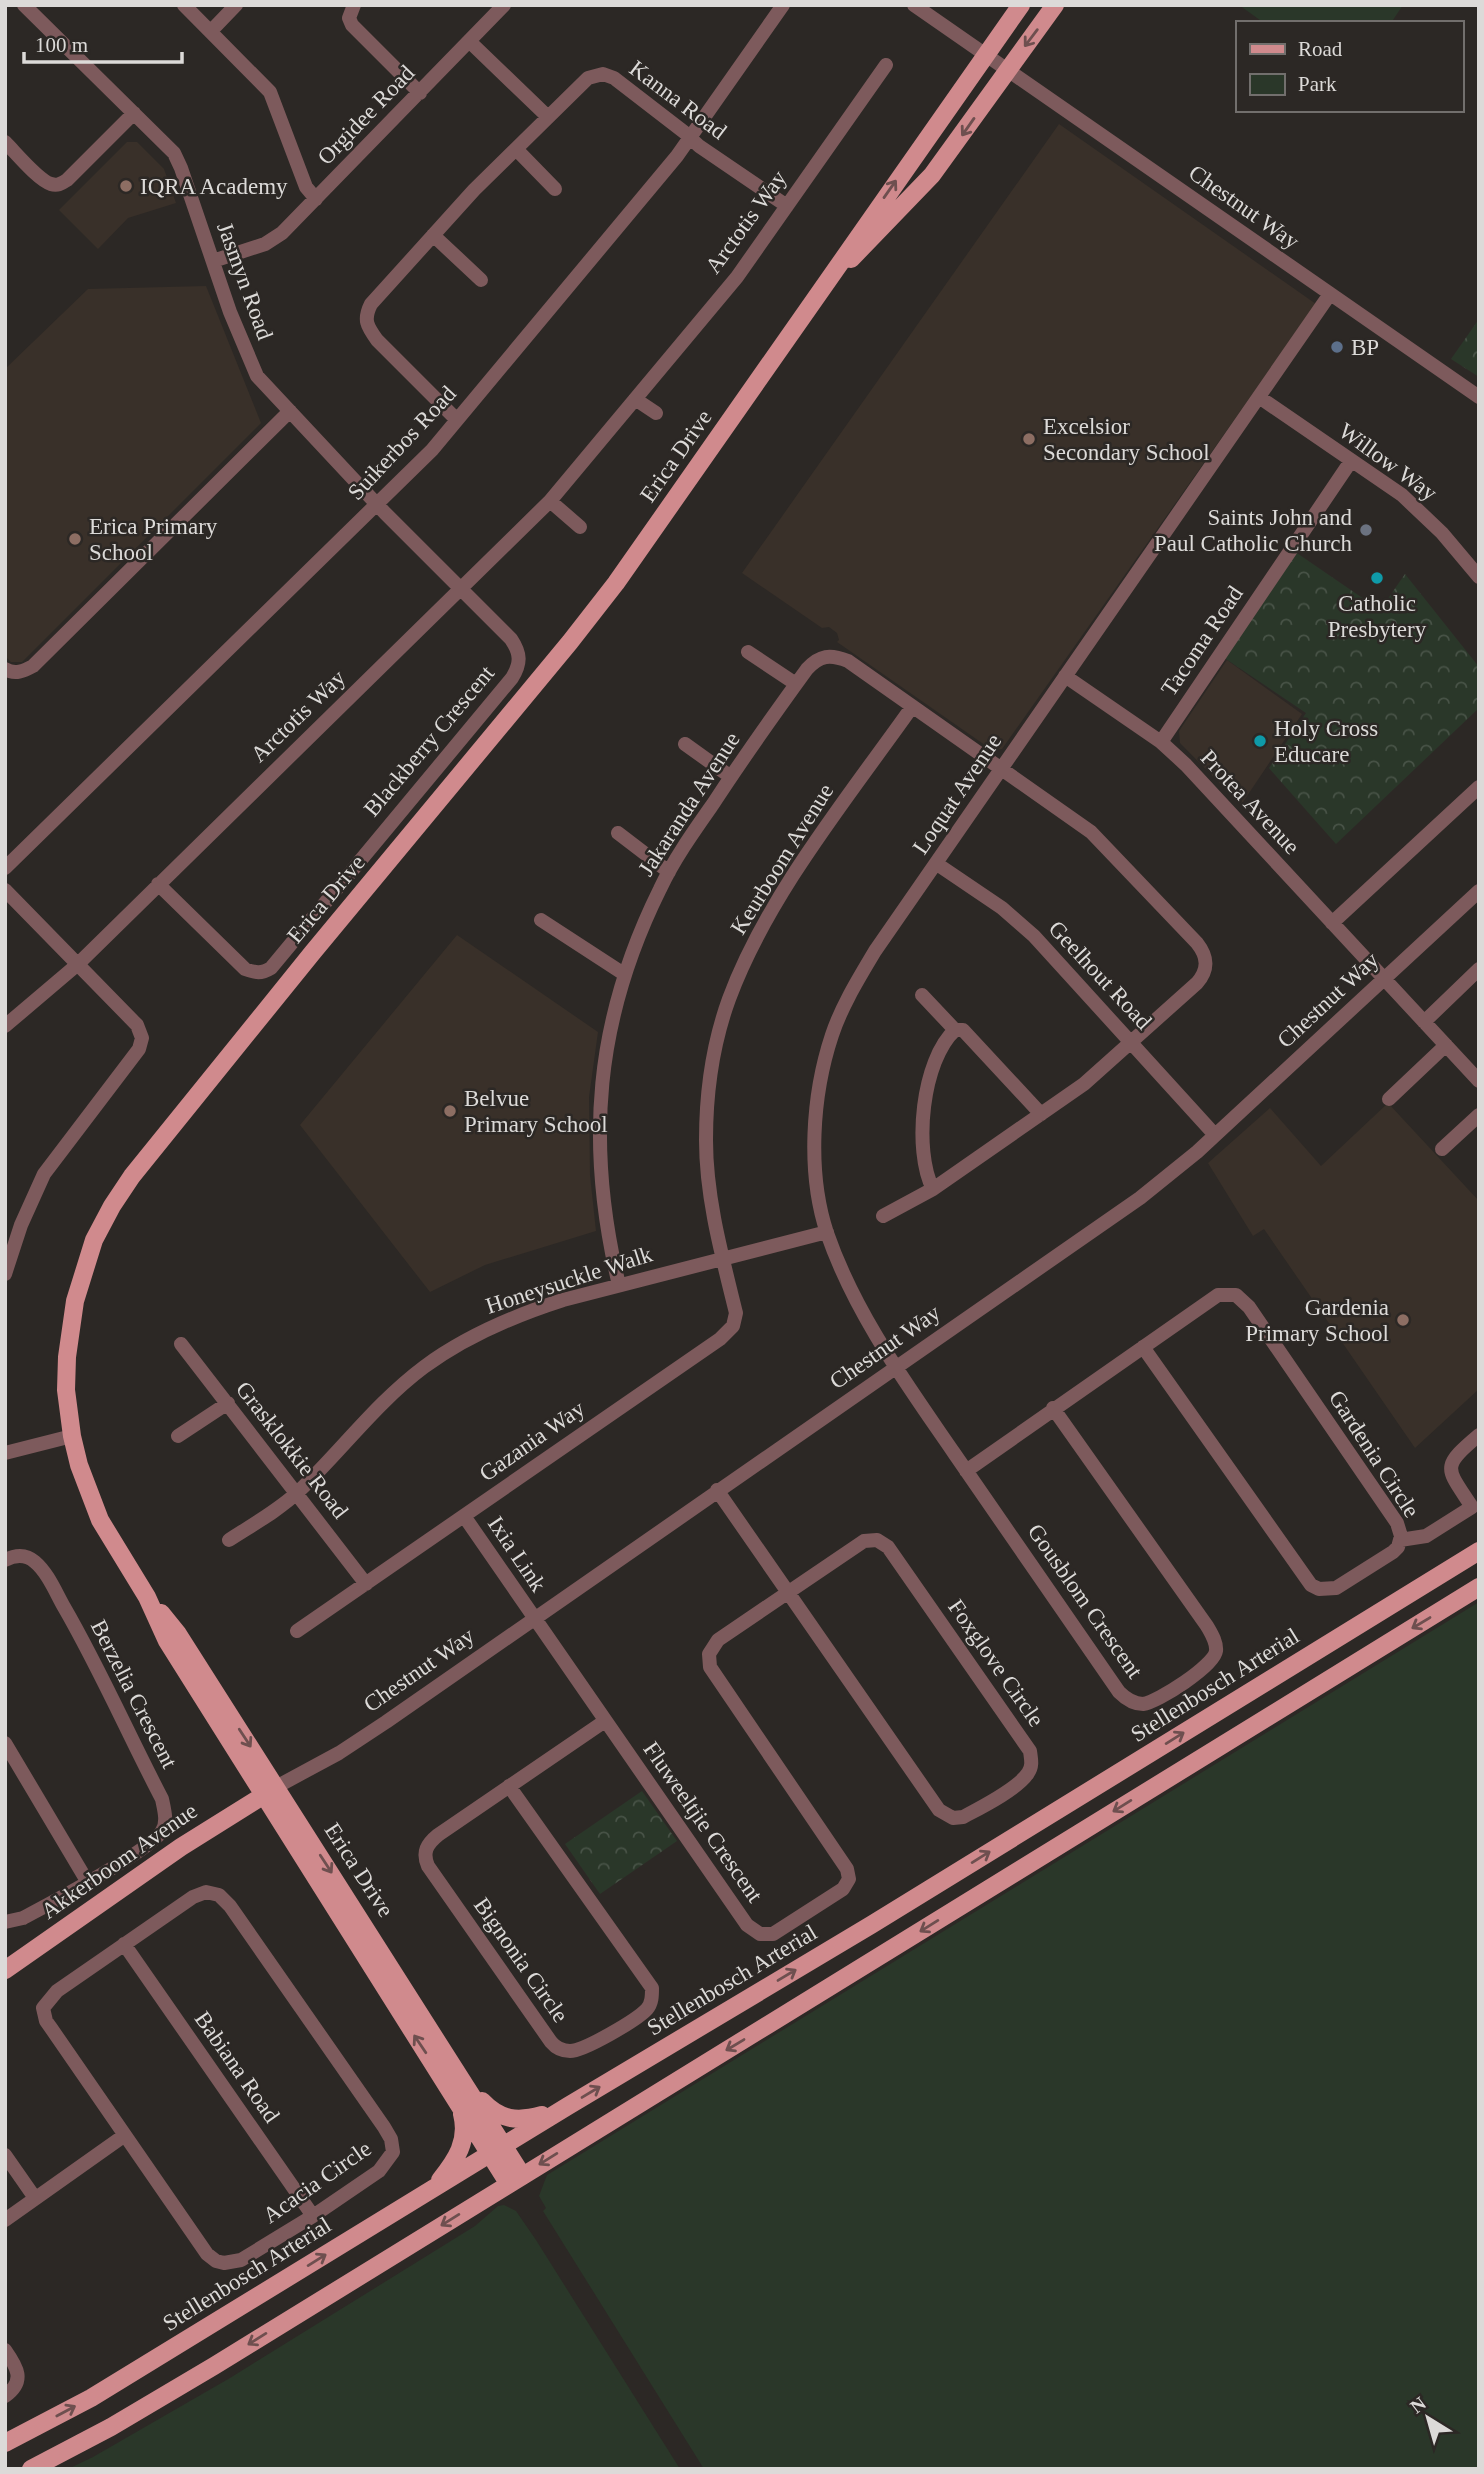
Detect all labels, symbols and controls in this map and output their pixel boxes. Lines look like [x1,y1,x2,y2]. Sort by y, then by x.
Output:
scale bar [24,21,182,65]
legend [1236,21,1463,112]
one-way arrow [1023,28,1038,46]
text: 100 m [35,33,88,57]
text: Road [1298,37,1343,61]
street label: Kanna Road [625,56,732,145]
street label: Orgidee Road [313,60,420,170]
text: Park [1298,72,1337,96]
one-way arrow [961,117,975,136]
street label: Chestnut Way [1184,160,1304,254]
street label: Arctotis Way [700,165,792,278]
place label: IQRA Academy [140,174,288,199]
marker: IQRA Academy [118,178,134,194]
one-way arrow [883,180,897,199]
street label: Jasmyn Road [212,219,278,344]
place label: BP [1351,335,1379,360]
marker: BP [1329,339,1345,355]
street label: Suikerbos Road [343,381,461,505]
street label: Erica Drive [635,405,717,507]
place label: Excelsior Secondary School [1043,414,1210,465]
street label: Willow Way [1334,418,1442,506]
marker: Excelsior Secondary School [1021,431,1037,447]
place label: Saints John and Paul Catholic Church [1154,505,1352,556]
place label: Erica Primary School [89,514,218,565]
marker: Saints John and Paul Catholic Church [1358,522,1374,538]
marker: Erica Primary School [67,531,83,547]
marker: Catholic Presbytery [1369,570,1385,586]
street label: Tacoma Road [1156,581,1248,701]
place label: Catholic Presbytery [1328,591,1427,642]
street label: Blackberry Crescent [359,660,500,821]
street label: Arctotis Way [246,665,351,767]
place label: Holy Cross Educare [1274,716,1378,767]
street label: Jakaranda Avenue [633,727,745,881]
street label: Loquat Avenue [908,729,1006,859]
marker: Holy Cross Educare [1252,733,1268,749]
street label: Protea Avenue [1195,745,1305,859]
street label: Keurboom Avenue [726,779,838,939]
street label: Erica Drive [282,850,370,948]
street label: Geelhout Road [1044,916,1157,1035]
street label: Chestnut Way [1272,947,1384,1053]
place label: Belvue Primary School [464,1086,608,1137]
marker: Belvue Primary School [442,1103,458,1119]
street label: Honeysuckle Walk [483,1241,656,1319]
place label: Gardenia Primary School [1245,1295,1389,1346]
street label: Chestnut Way [825,1300,945,1394]
marker: Gardenia Primary School [1395,1312,1411,1328]
street label: Grasklokkie Road [231,1377,353,1524]
street label: Gardenia Circle [1324,1386,1424,1522]
street label: Gazania Way [475,1395,590,1486]
street label: Ixia Link [483,1512,551,1597]
street label: Gousblom Crescent [1023,1519,1148,1683]
street label: Foxglove Circle [943,1595,1049,1731]
street label: Berzelia Crescent [86,1616,182,1773]
one-way arrow [1411,1616,1431,1630]
street label: Chestnut Way [359,1623,479,1717]
street label: Stellenbosch Arterial [1126,1623,1304,1747]
one-way arrow [238,1728,252,1748]
one-way arrow [1165,1731,1185,1745]
street label: Fluweeltjie Crescent [638,1737,768,1907]
street label: Akkerboom Avenue [36,1798,202,1924]
one-way arrow [1113,1800,1133,1814]
street label: Erica Drive [319,1818,399,1922]
one-way arrow [971,1850,991,1864]
one-way arrow [320,1854,334,1874]
street label: Bignonia Circle [469,1893,573,2027]
street label: Stellenbosch Arterial [643,1919,821,2041]
one-way arrow [919,1919,939,1933]
one-way arrow [776,1968,796,1982]
street label: Babiana Road [190,2007,285,2128]
one-way arrow [413,2035,427,2054]
one-way arrow [725,2038,745,2052]
one-way arrow [581,2085,601,2099]
street label: Acacia Circle [258,2136,376,2228]
one-way arrow [538,2153,558,2167]
street label: Stellenbosch Arterial [158,2212,336,2336]
one-way arrow [441,2213,461,2227]
one-way arrow [306,2253,326,2267]
one-way arrow [248,2332,267,2347]
north arrow [1393,2383,1463,2453]
text: N [1406,2392,1430,2417]
one-way arrow [55,2404,76,2418]

